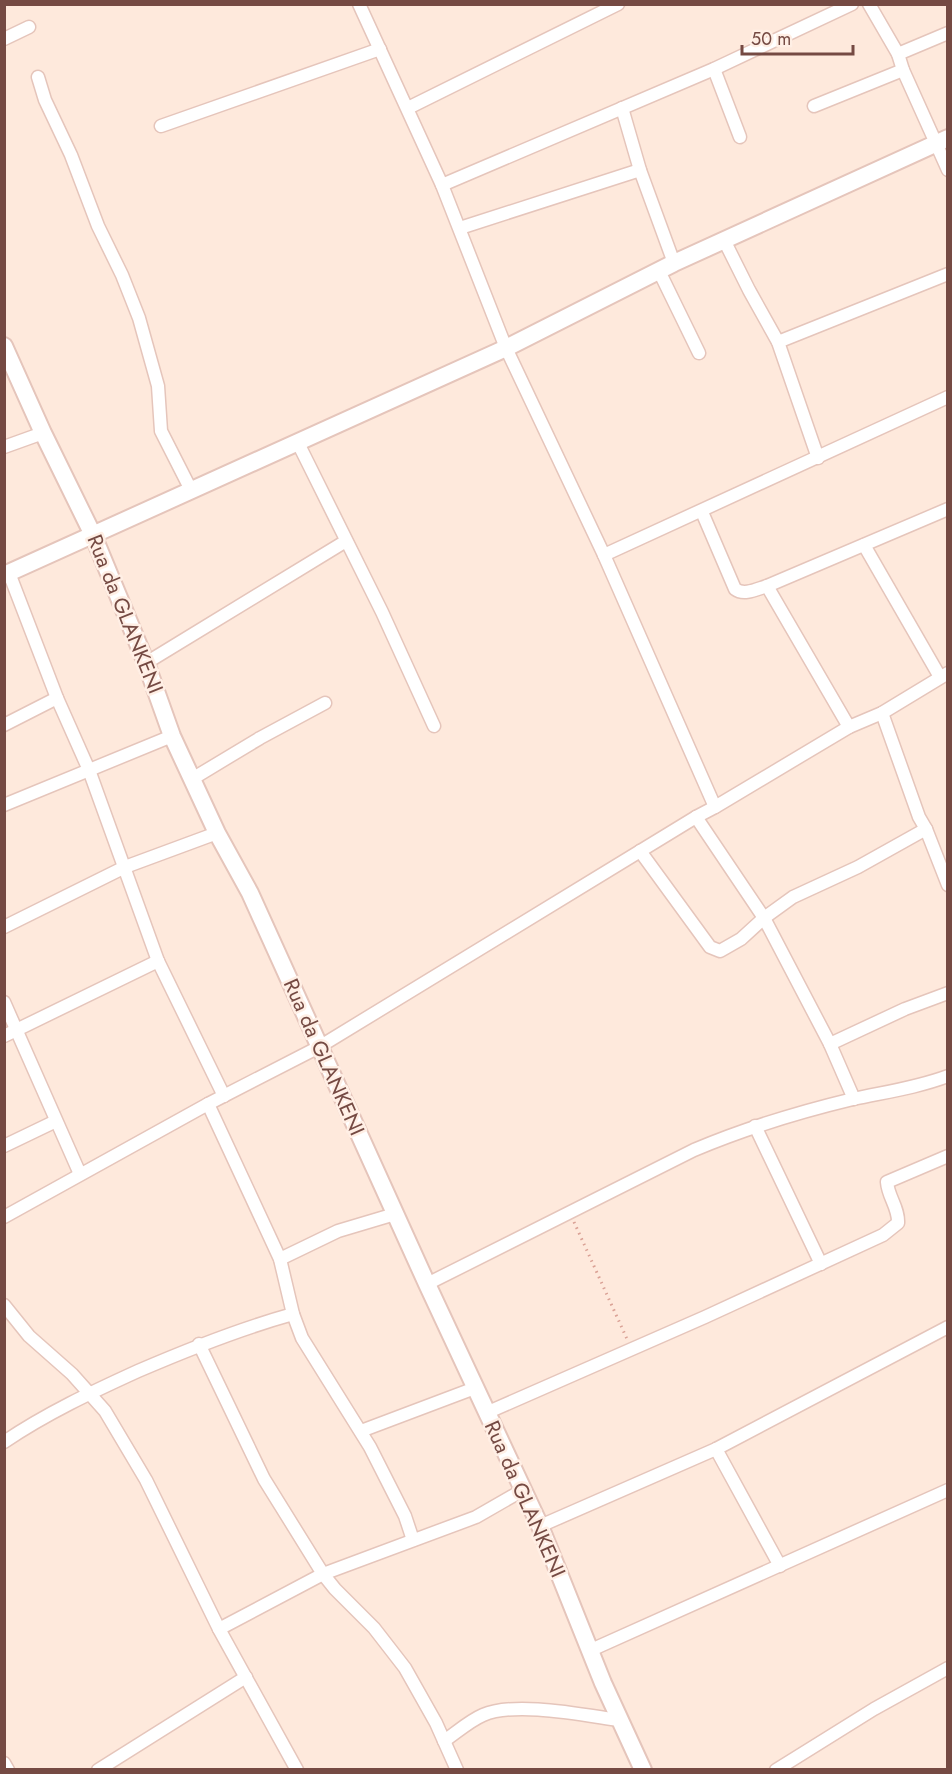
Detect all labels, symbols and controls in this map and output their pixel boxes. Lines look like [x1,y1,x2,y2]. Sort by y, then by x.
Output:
scale bar [742,18,853,56]
text: 50 m [751,26,791,52]
street label: Rua da GLANKENI [79,530,171,698]
street label: Rua da GLANKENI [276,974,372,1140]
street label: Rua da GLANKENI [477,1416,573,1582]

